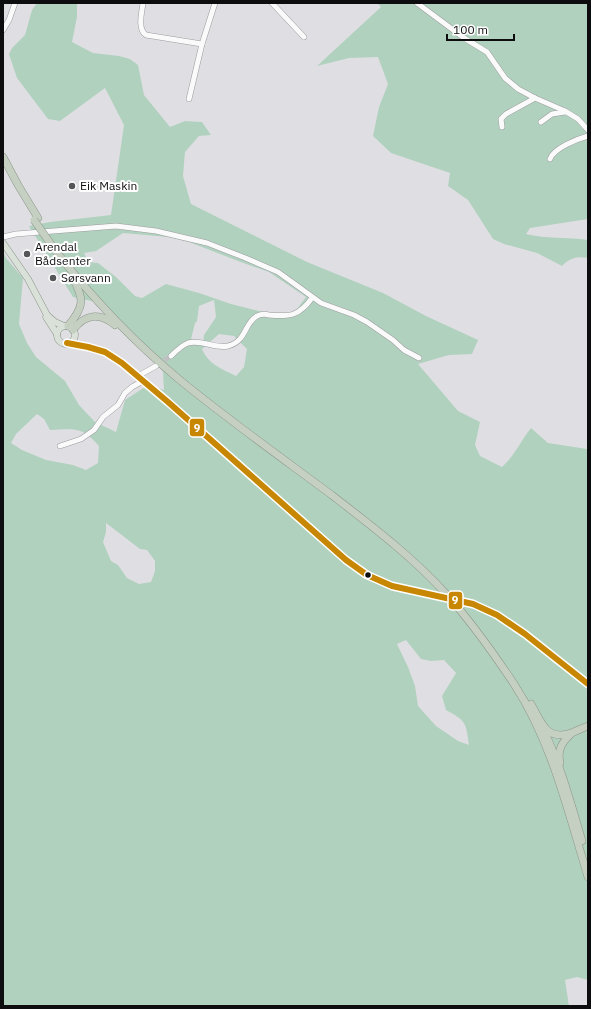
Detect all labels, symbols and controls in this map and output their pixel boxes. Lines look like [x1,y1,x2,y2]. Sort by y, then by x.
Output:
scale bar [447,16,514,42]
text: 100 m [453,22,488,37]
place label: Eik Maskin [80,178,137,193]
marker: Eik Maskin [67,181,77,191]
place label: Arendal Bådsenter [35,239,91,268]
marker: Arendal Bådsenter [22,249,32,259]
place label: Sørsvann [61,270,111,285]
marker: Sørsvann [48,273,58,283]
line badge: 9 [189,418,205,437]
text: 9 [194,421,201,435]
unlabelled marker [363,570,373,580]
line badge: 9 [448,591,463,610]
text: 9 [452,593,459,607]

